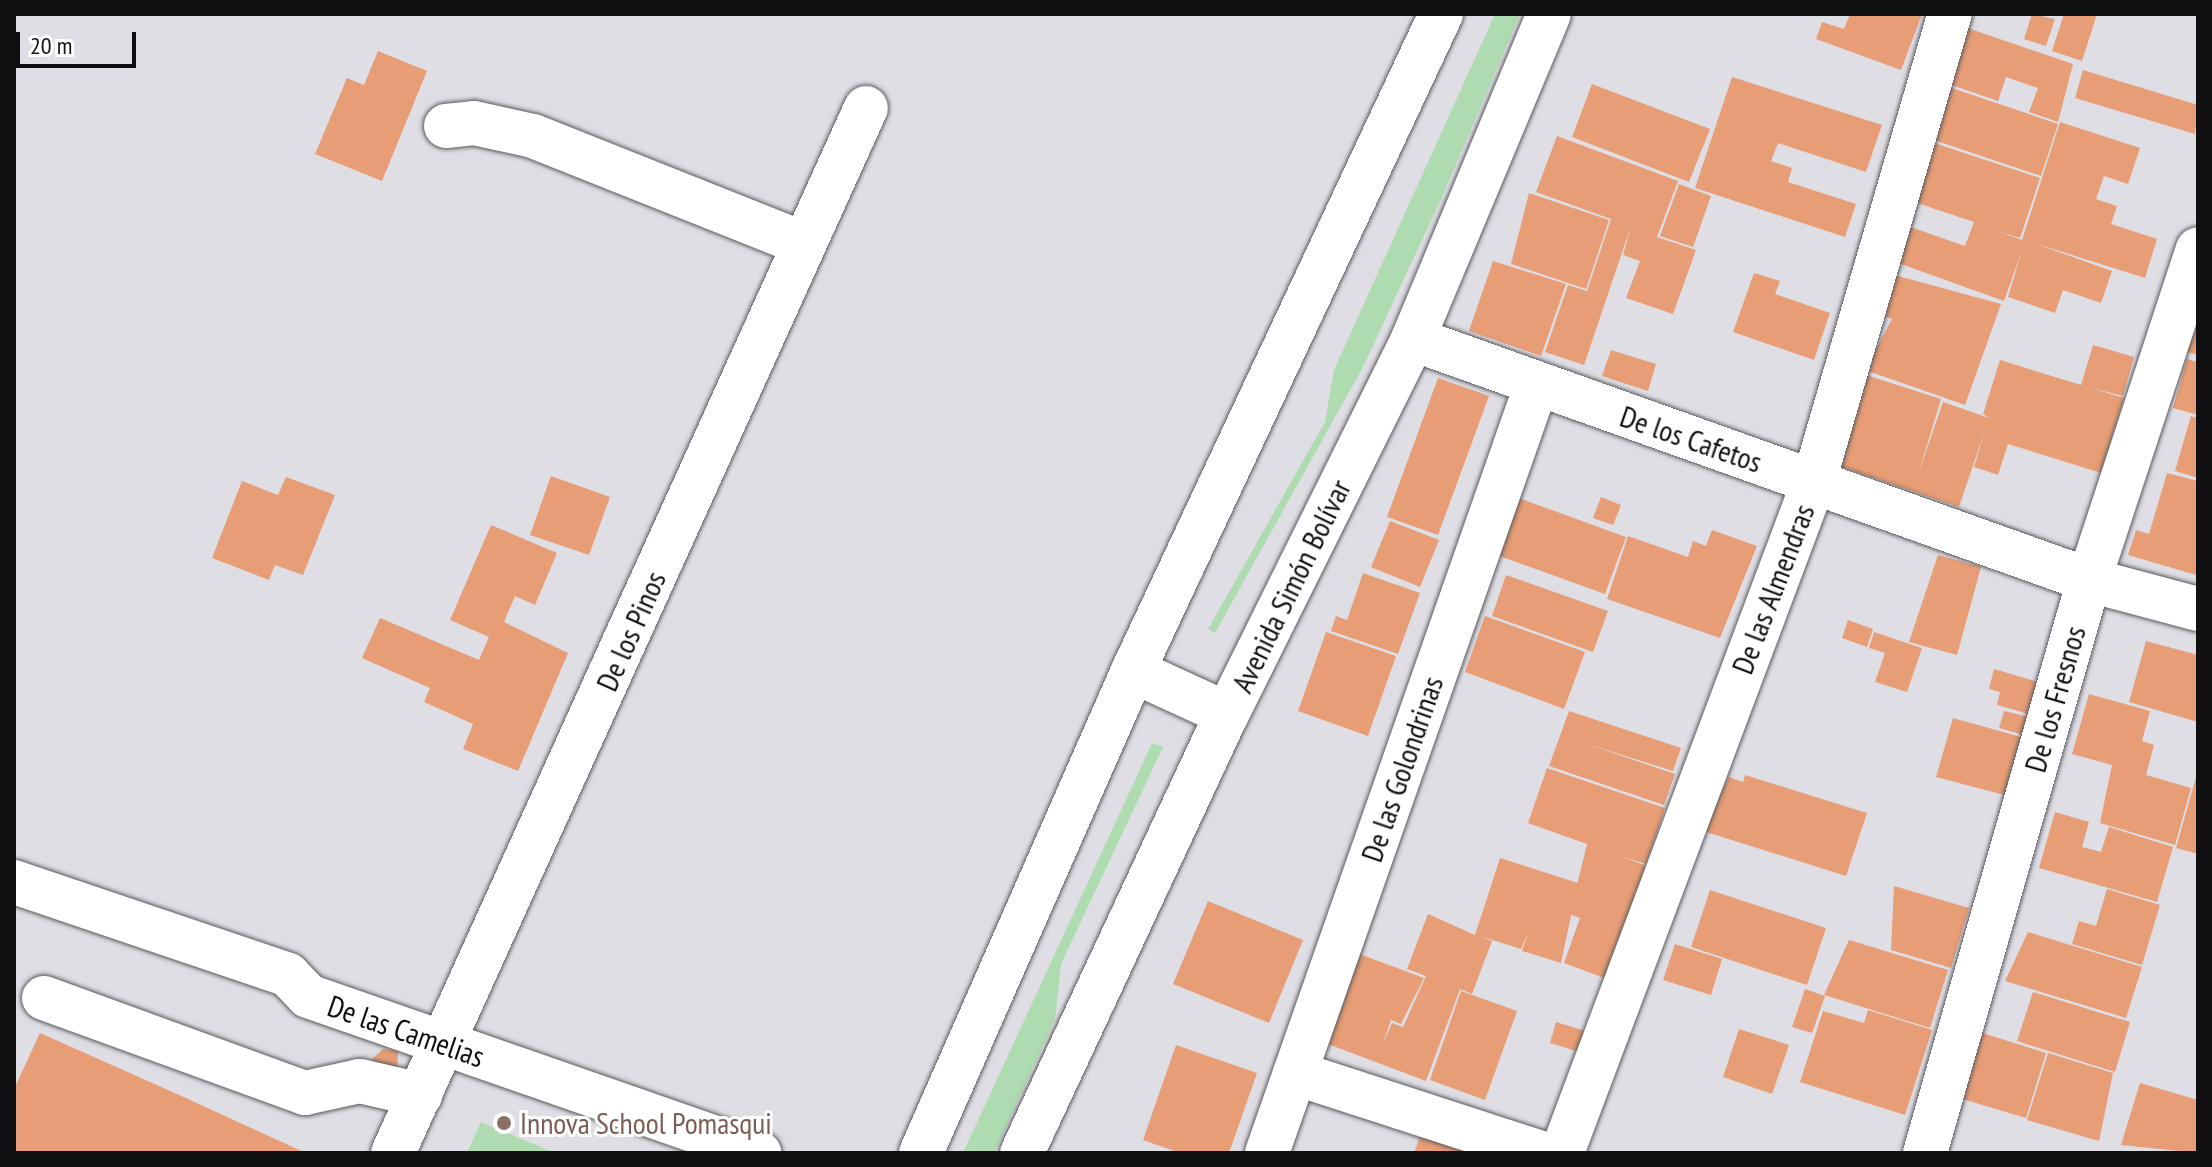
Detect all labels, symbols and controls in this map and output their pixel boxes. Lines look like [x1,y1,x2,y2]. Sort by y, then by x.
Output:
scale bar [20,16,140,66]
text: 20 m [30,30,72,61]
street label: De los Cafetos [1616,398,1766,480]
street label: Avenida Simón Bolívar [1224,474,1358,698]
street label: De las Almendras [1724,499,1822,679]
street label: De los Pinos [589,566,673,696]
street label: De los Fresnos [2017,622,2093,776]
street label: De las Golondrinas [1353,671,1451,867]
street label: De las Camelias [323,987,489,1075]
place label: Innova School Pomasqui [520,1105,772,1141]
marker: Innova School Pomasqui [495,1114,513,1132]

